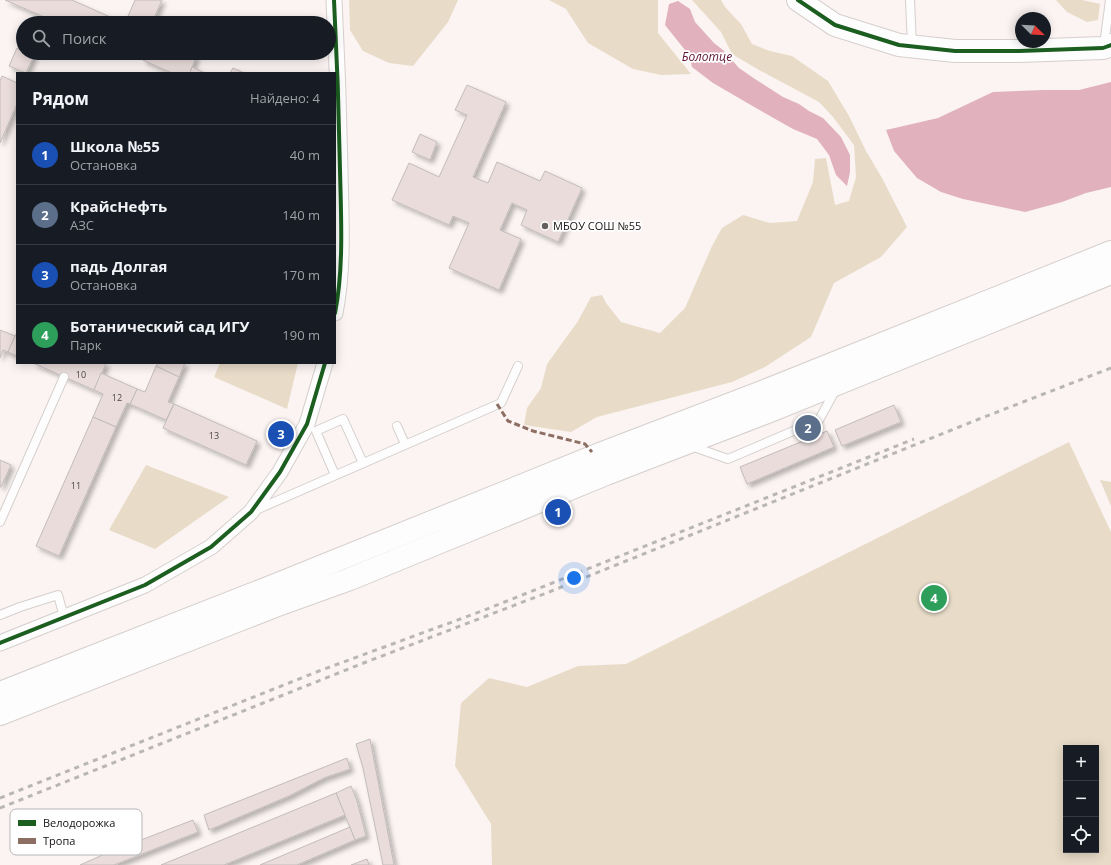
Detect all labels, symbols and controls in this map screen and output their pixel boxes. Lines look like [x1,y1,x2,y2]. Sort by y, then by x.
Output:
north arrow [1015,12,1051,48]
search box [16,16,336,60]
icon: search [30,27,52,49]
text: Поиск [62,28,106,48]
water label: Болотце [682,48,732,65]
text: Рядом [32,87,89,110]
text: Найдено: 4 [250,89,320,107]
text: Школа №55 [70,136,160,156]
text: 1 [41,146,49,164]
text: 40 m [290,146,320,164]
text: Остановка [70,156,137,174]
text: КрайсНефть [70,196,167,216]
text: 2 [41,206,49,224]
text: 140 m [282,206,320,224]
text: АЗС [70,216,94,234]
place label: МБОУ СОШ №55 [553,218,641,233]
marker: МБОУ СОШ №55 [540,221,550,231]
text: падь Долгая [70,256,167,276]
text: 3 [41,266,49,284]
text: 170 m [282,266,320,284]
text: Остановка [70,276,137,294]
text: Ботанический сад ИГУ [70,316,250,336]
text: 4 [41,326,49,344]
text: 190 m [282,326,320,344]
text: Парк [70,336,101,354]
house number: 10 [76,368,86,381]
house number: 12 [112,391,122,404]
pin: 2 [795,413,821,443]
pin: 3 [268,419,294,449]
house number: 13 [209,429,219,442]
house number: 11 [71,479,81,492]
pin: 1 [545,497,571,527]
your location [564,568,584,588]
pin: 4 [921,583,947,613]
map controls [1063,745,1099,853]
button: + [1063,745,1099,781]
button: − [1063,781,1099,817]
legend [10,809,142,855]
text: Велодорожка [43,815,115,830]
button: locate [1063,817,1099,853]
text: Тропа [43,833,75,848]

